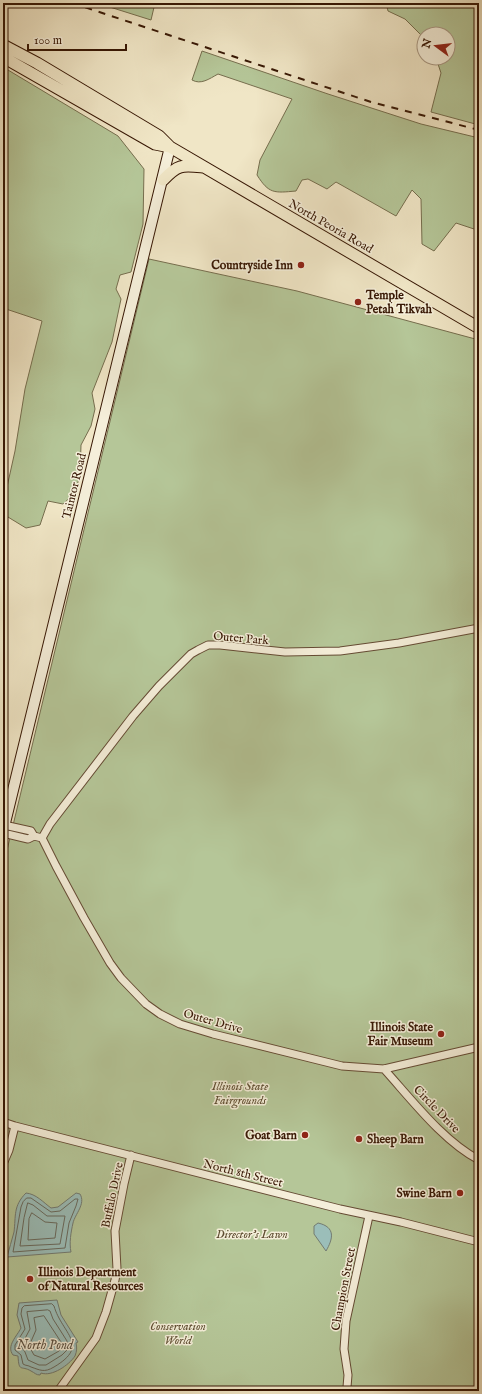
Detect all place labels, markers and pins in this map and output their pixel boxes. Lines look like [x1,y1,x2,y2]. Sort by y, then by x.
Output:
place label: Countryside Inn [211,258,294,274]
marker: Countryside Inn [296,260,306,270]
place label: Temple Petah Tikvah [365,288,432,317]
marker: Temple Petah Tikvah [353,297,363,307]
place label: Illinois State Fair Museum [368,1020,434,1049]
marker: Illinois State Fair Museum [436,1029,446,1039]
place label: Goat Barn [245,1128,298,1143]
marker: Goat Barn [300,1130,310,1140]
place label: Sheep Barn [367,1132,424,1148]
marker: Sheep Barn [354,1134,364,1144]
place label: Swine Barn [396,1186,453,1201]
marker: Swine Barn [455,1188,465,1198]
place label: Illinois Department of Natural Resources [38,1265,144,1294]
marker: Illinois Department of Natural Resources [25,1274,35,1284]

